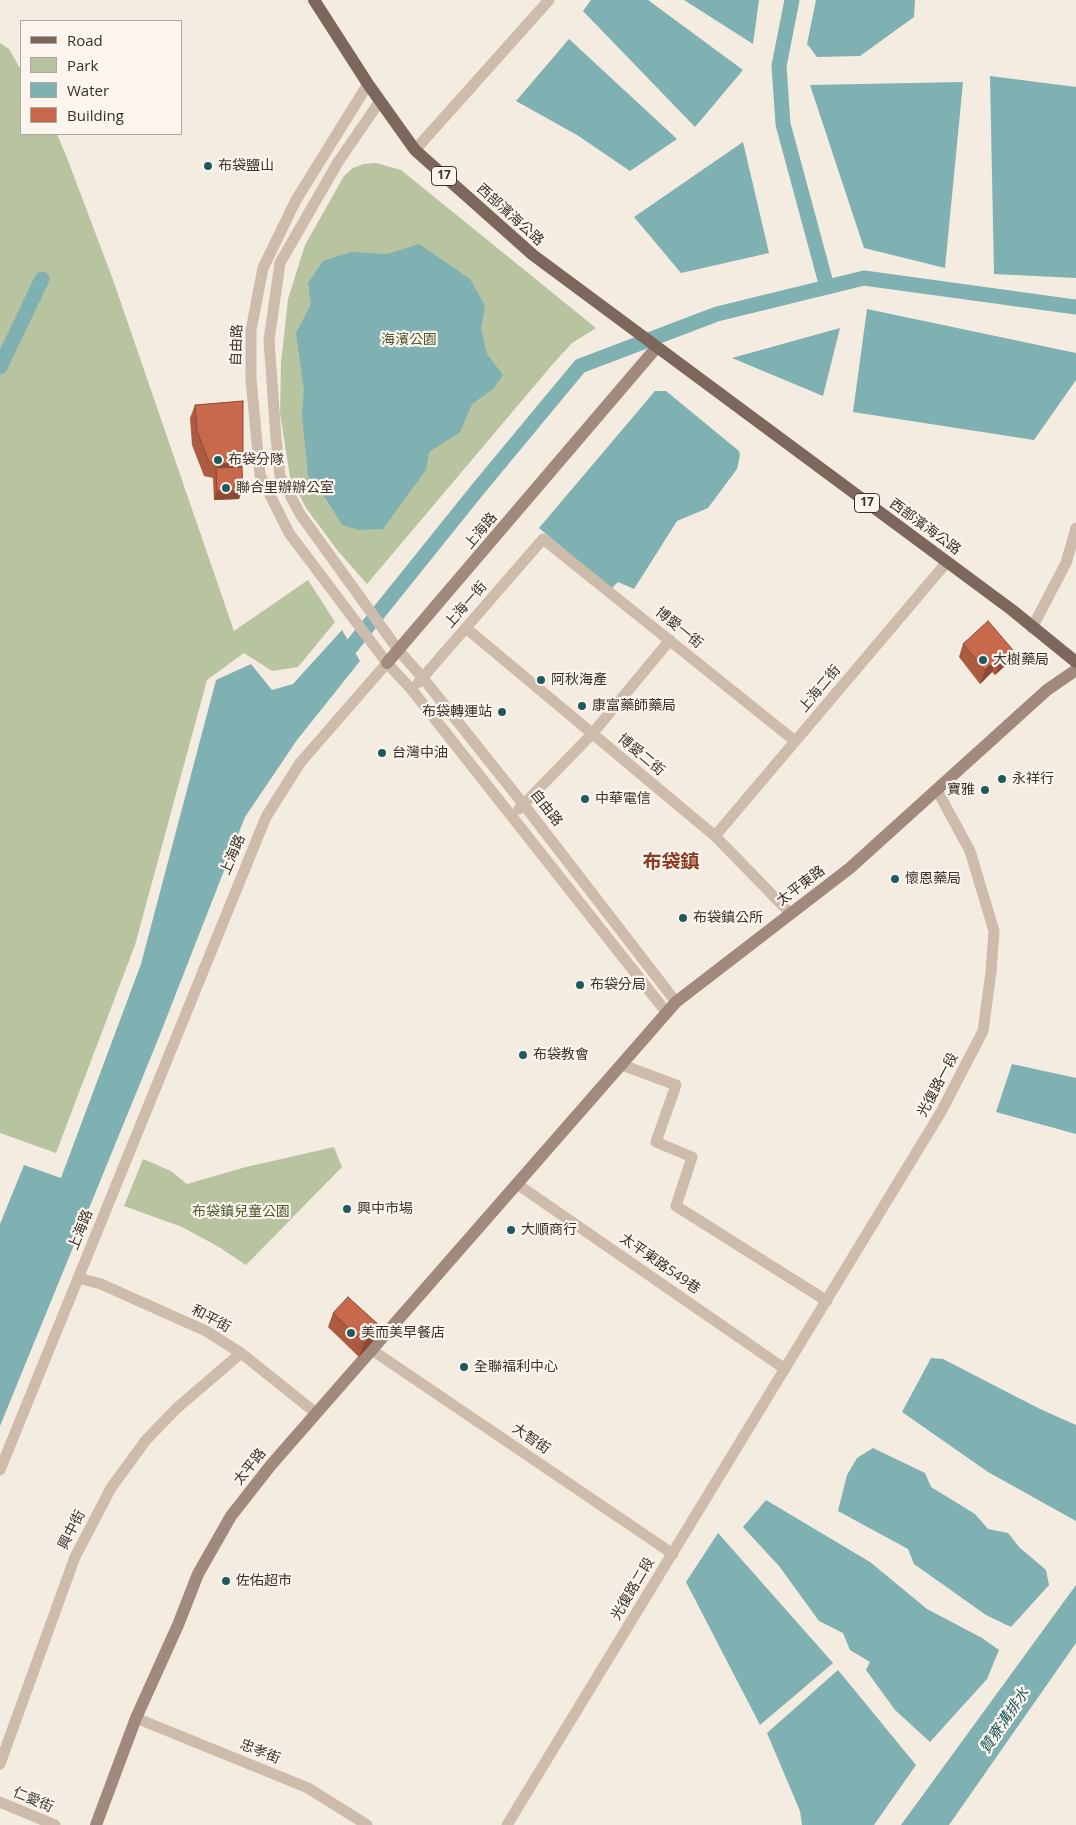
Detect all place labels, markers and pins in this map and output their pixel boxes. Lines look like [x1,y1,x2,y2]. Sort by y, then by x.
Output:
place label: 布袋鹽山 [218,158,274,174]
marker: 布袋鹽山 [202,160,214,172]
place label: 布袋分隊 [228,452,284,468]
marker: 布袋分隊 [212,454,224,466]
place label: 聯合里辦辦公室 [236,480,334,496]
marker: 聯合里辦辦公室 [220,482,232,494]
place label: 大樹藥局 [993,652,1049,668]
marker: 大樹藥局 [977,654,989,666]
place label: 阿秋海產 [551,672,607,688]
marker: 阿秋海產 [535,674,547,686]
place label: 康富藥師藥局 [592,698,676,714]
marker: 康富藥師藥局 [576,700,588,712]
place label: 布袋轉運站 [422,704,492,720]
marker: 布袋轉運站 [496,706,508,718]
place label: 台灣中油 [392,745,448,761]
marker: 台灣中油 [376,747,388,759]
place label: 永祥行 [1012,771,1054,787]
marker: 永祥行 [996,773,1008,785]
place label: 寶雅 [947,782,975,798]
marker: 寶雅 [979,784,991,796]
place label: 中華電信 [595,791,651,807]
marker: 中華電信 [579,793,591,805]
place label: 懷恩藥局 [905,871,961,887]
marker: 懷恩藥局 [889,873,901,885]
place label: 布袋鎮公所 [693,910,763,926]
marker: 布袋鎮公所 [677,912,689,924]
place label: 布袋分局 [590,977,646,993]
marker: 布袋分局 [574,979,586,991]
place label: 布袋教會 [533,1047,589,1063]
marker: 布袋教會 [517,1049,529,1061]
place label: 興中市場 [357,1201,413,1217]
marker: 興中市場 [341,1203,353,1215]
place label: 大順商行 [521,1222,577,1238]
marker: 大順商行 [505,1224,517,1236]
place label: 美而美早餐店 [361,1325,445,1341]
marker: 美而美早餐店 [345,1327,357,1339]
place label: 全聯福利中心 [474,1359,558,1375]
marker: 全聯福利中心 [458,1361,470,1373]
place label: 佐佑超市 [236,1573,292,1589]
marker: 佐佑超市 [220,1575,232,1587]

